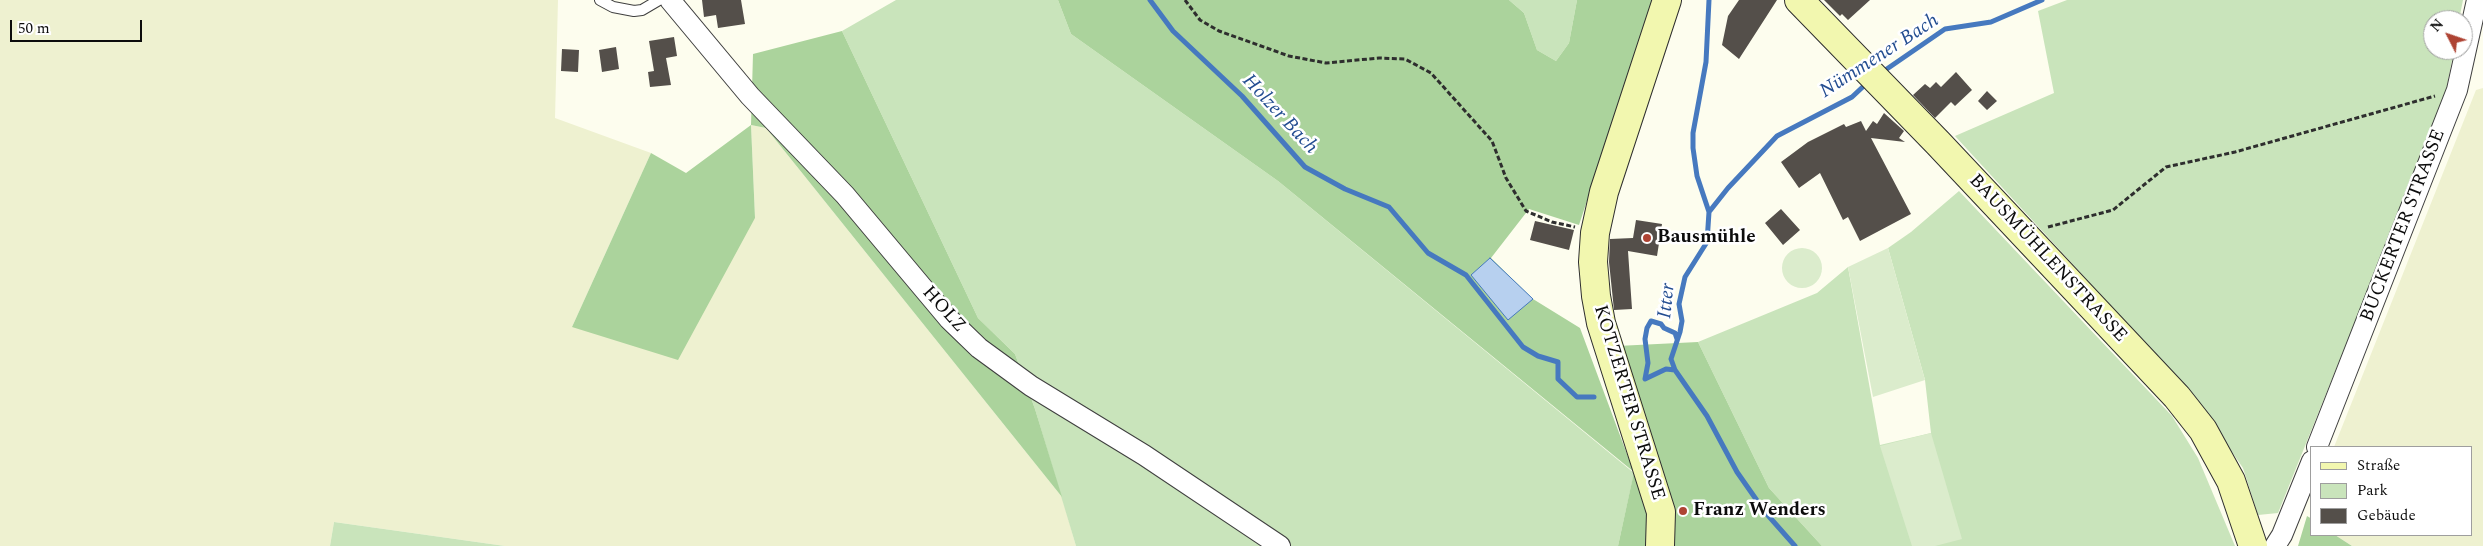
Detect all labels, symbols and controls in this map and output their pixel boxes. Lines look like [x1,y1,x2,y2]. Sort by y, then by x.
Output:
scale bar [12,10,145,42]
water label: Nümmener Bach [1816,10,1944,104]
north arrow [2423,10,2473,60]
text: N [2425,14,2449,37]
text: 50 m [18,17,50,40]
water label: Holzer Bach [1236,70,1322,160]
street label: BUCKERTER STRASSE [2357,127,2451,325]
street label: BAUSMÜHLENSTRASSE [1963,170,2131,348]
place label: Bausmühle [1657,227,1756,249]
marker: Bausmühle [1641,232,1653,244]
street label: HOLZ [916,282,970,338]
water label: Itter [1654,282,1682,320]
street label: KOTZERTER STRASSE [1587,303,1669,503]
legend [2310,446,2473,536]
text: Straße [2357,454,2400,477]
text: Park [2357,479,2388,502]
place label: Franz Wenders [1693,500,1826,522]
text: Gebäude [2357,504,2416,527]
marker: Franz Wenders [1677,505,1689,517]

